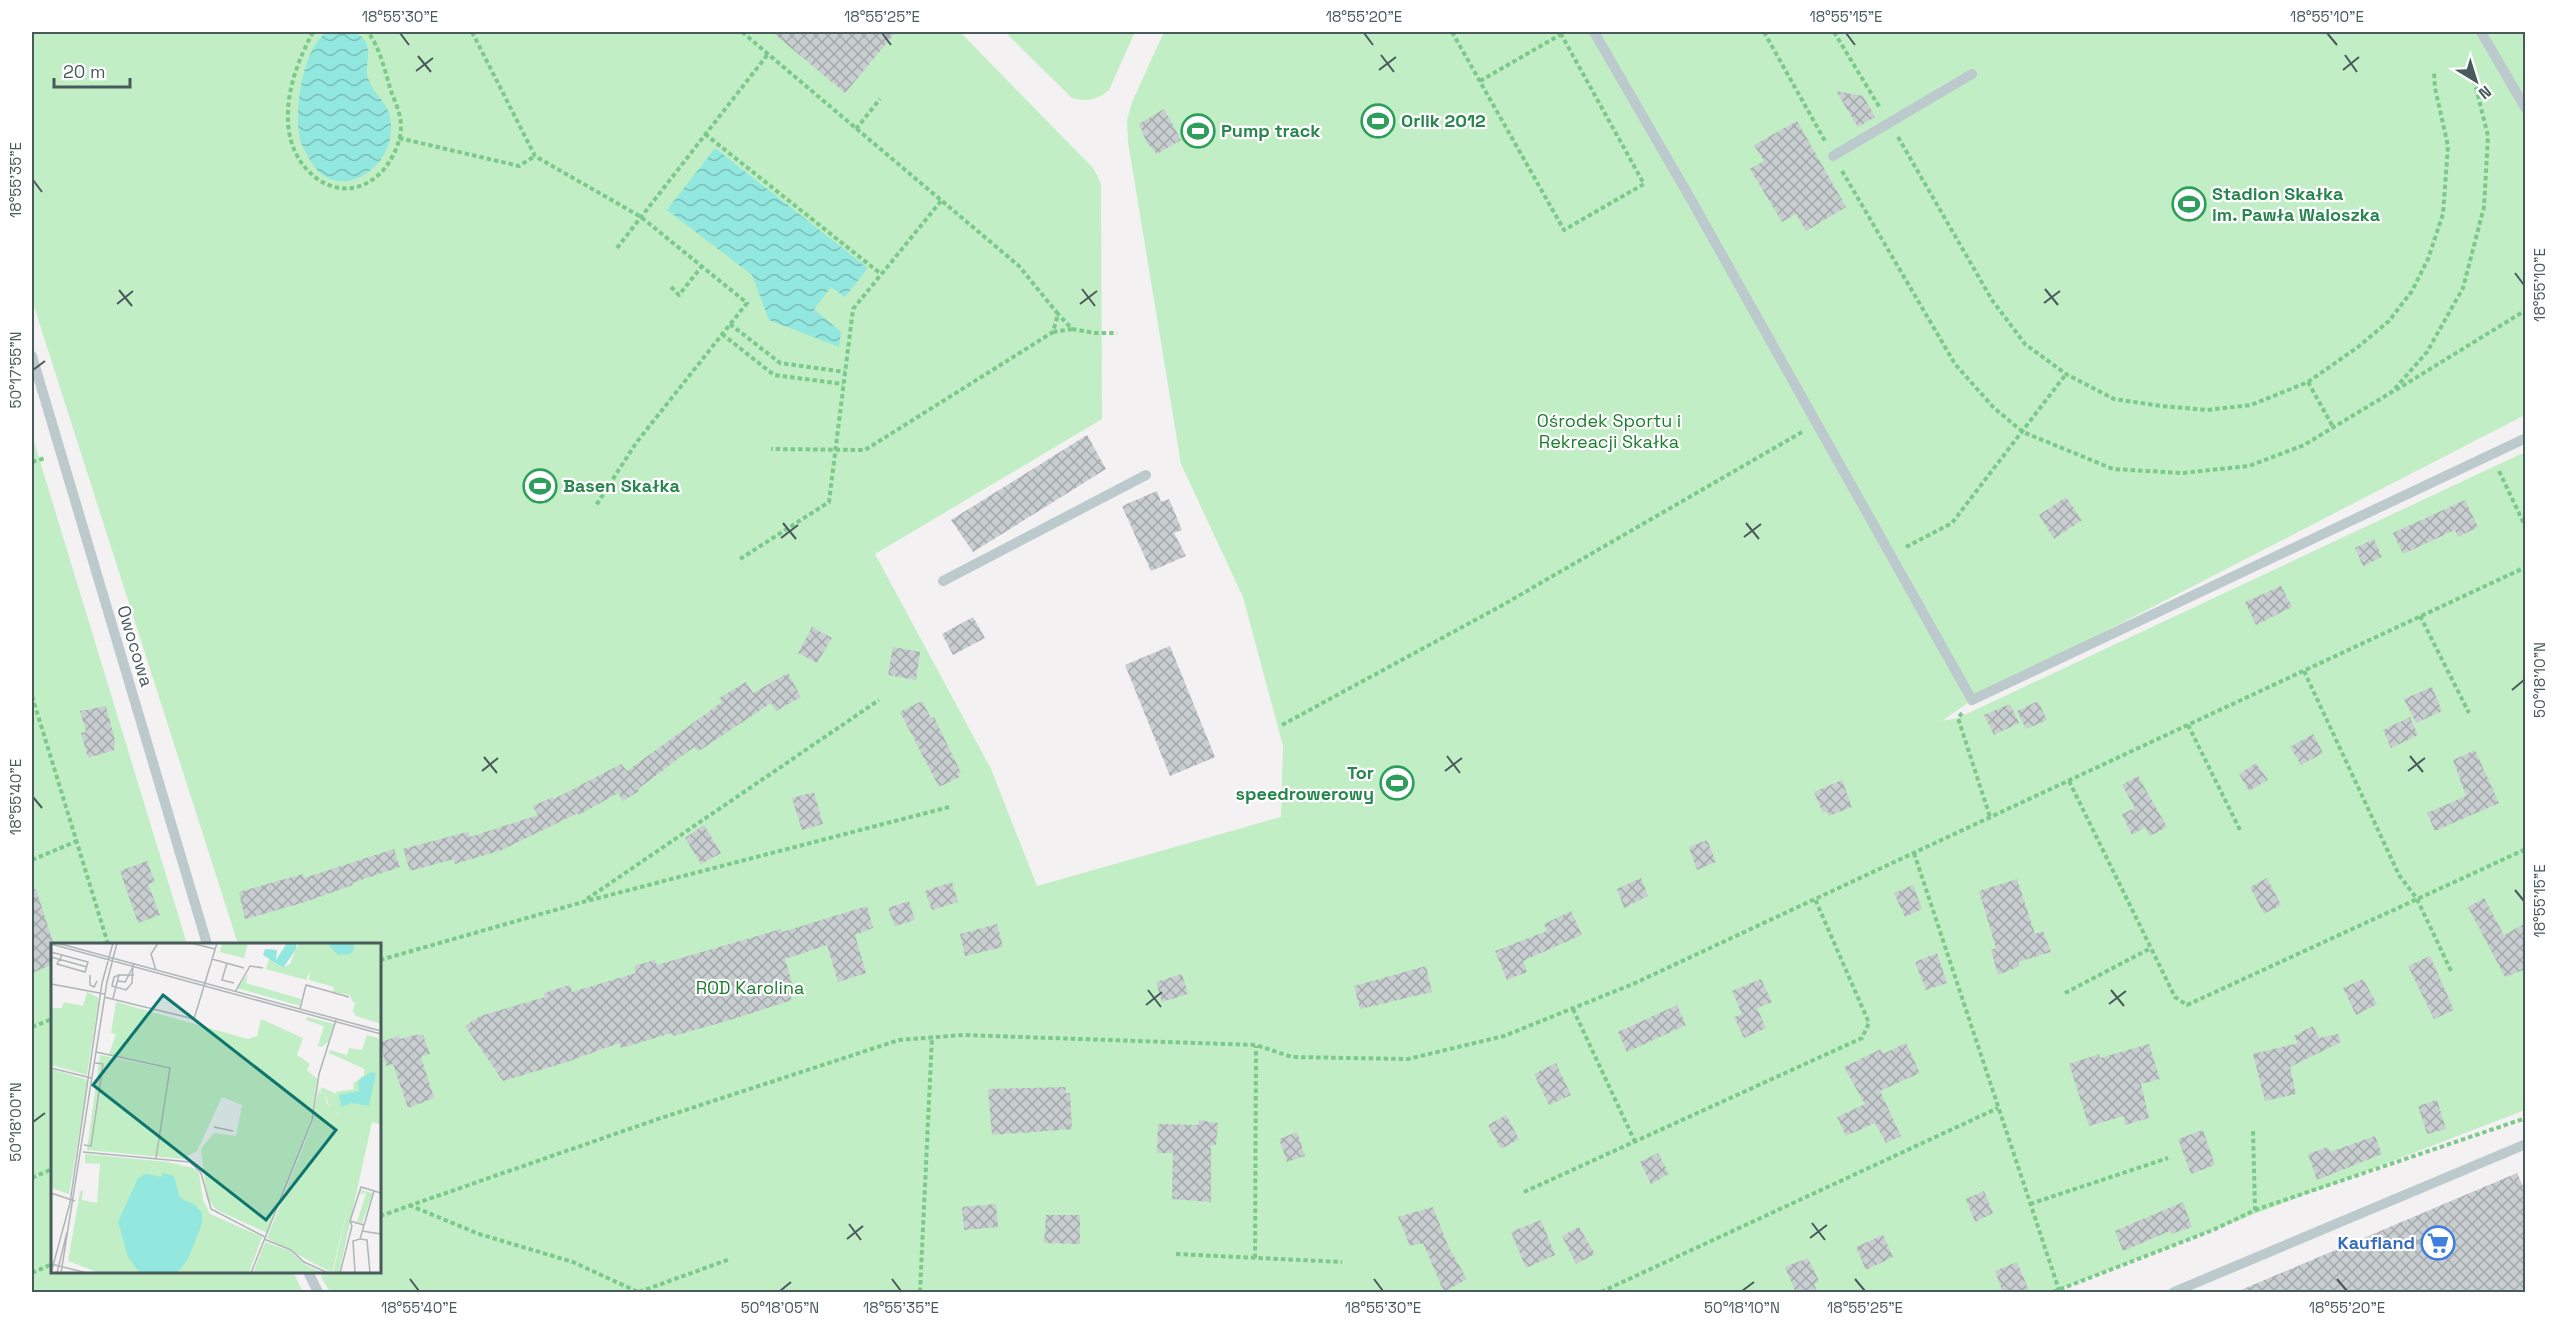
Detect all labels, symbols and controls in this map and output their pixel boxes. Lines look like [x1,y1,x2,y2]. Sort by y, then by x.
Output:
text: 18°55'30"E [362,7,438,26]
text: 18°55'25"E [844,7,920,26]
text: 18°55'20"E [1326,7,1402,26]
text: 18°55'15"E [1809,7,1883,26]
text: 18°55'10"E [2290,7,2364,26]
scale bar [54,51,130,89]
north arrow [2446,51,2506,111]
text: 20 m [63,60,106,83]
text: N [2474,81,2496,104]
sports icon: Orlik 2012 [1360,103,1396,139]
place label: Orlik 2012 [1401,109,1486,132]
sports icon: Pump track [1180,113,1216,149]
place label: Pump track [1221,119,1320,142]
text: 18°55'35"E [6,142,25,218]
place label: Stadion Skałka im. Pawła Waloszka [2212,182,2381,226]
sports icon: Stadion Skałka im. Pawła Waloszka [2171,186,2207,222]
text: 18°55'10"E [2530,248,2549,322]
text: 50°17'55"N [6,331,25,409]
park label: Ośrodek Sportu i Rekreacji Skałka [1537,409,1681,453]
sports icon: Basen Skałka [522,468,558,504]
place label: Basen Skałka [563,474,680,497]
street label: Owocowa [112,602,159,689]
text: 50°18'10"N [2530,642,2549,718]
text: 18°55'40"E [6,759,25,835]
place label: Tor speedrowerowy [1236,761,1374,805]
sports icon: Tor speedrowerowy [1379,765,1415,801]
text: 18°55'15"E [2530,864,2549,938]
inset map [51,943,381,1273]
park label: ROD Karolina [696,976,804,999]
text: 50°18'00"N [6,1082,25,1162]
supermarket icon: Kaufland [2420,1225,2456,1261]
place label: Kaufland [2337,1231,2415,1254]
text: 18°55'40"E [381,1298,457,1317]
text: 50°18'05"N [741,1298,819,1317]
text: 18°55'35"E [863,1298,939,1317]
text: 18°55'30"E [1345,1298,1421,1317]
text: 50°18'10"N [1704,1298,1780,1317]
text: 18°55'25"E [1827,1298,1903,1317]
text: 18°55'20"E [2309,1298,2385,1317]

